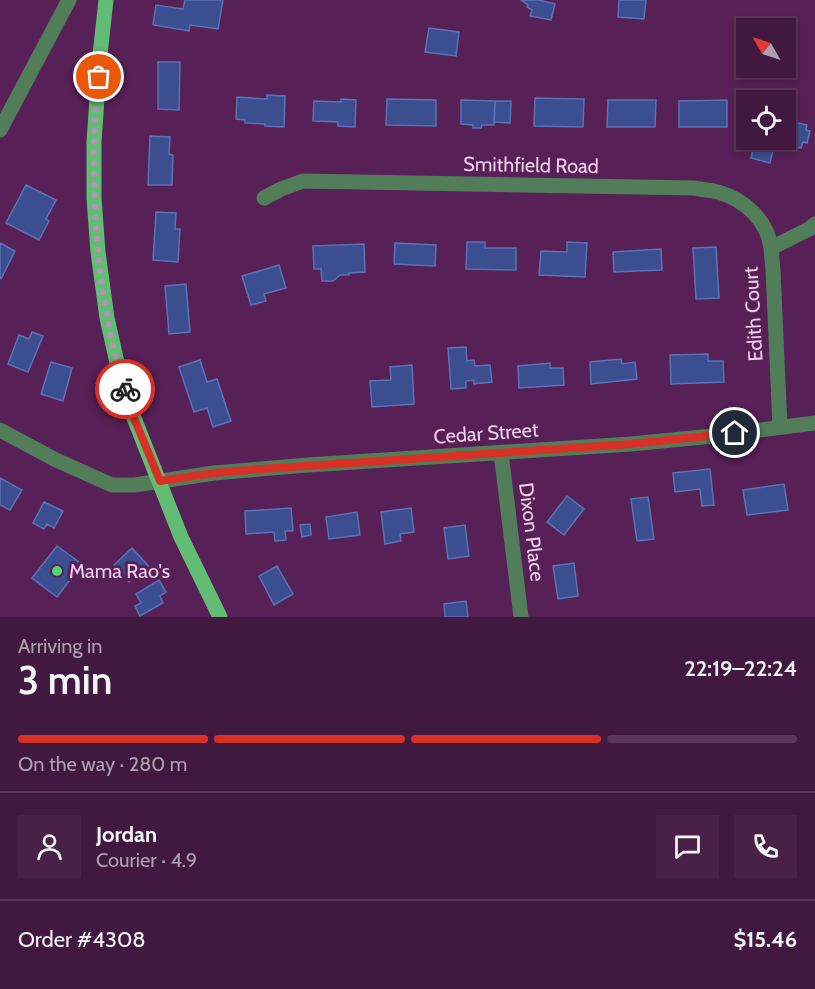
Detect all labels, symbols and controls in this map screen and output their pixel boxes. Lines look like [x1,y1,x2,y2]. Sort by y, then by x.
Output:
north arrow [736,18,796,78]
map controls [736,18,796,150]
pin [73,51,124,102]
icon: bag [82,60,115,93]
button: locate [736,90,796,150]
street label: Smithfield Road [463,152,599,178]
street label: Edith Court [739,266,767,362]
courier [95,359,155,419]
icon: bike [109,373,142,406]
pin [709,407,760,458]
icon: home [718,416,751,449]
street label: Cedar Street [433,417,540,449]
street label: Dixon Place [514,481,550,583]
place label: Mama Rao's [69,559,170,583]
marker: Mama Rao's [50,564,64,578]
text: Arriving in [18,634,102,658]
text: 22:19–22:24 [684,655,797,682]
text: 3 min [18,656,112,704]
text: On the way · 280 m [18,752,187,776]
button: person [18,815,81,878]
button: chat [656,815,719,878]
button: phone [734,815,797,878]
text: Jordan [96,821,157,848]
text: Courier · 4.9 [96,848,197,872]
text: Order #4308 [18,926,146,953]
text: $15.46 [733,926,797,953]

